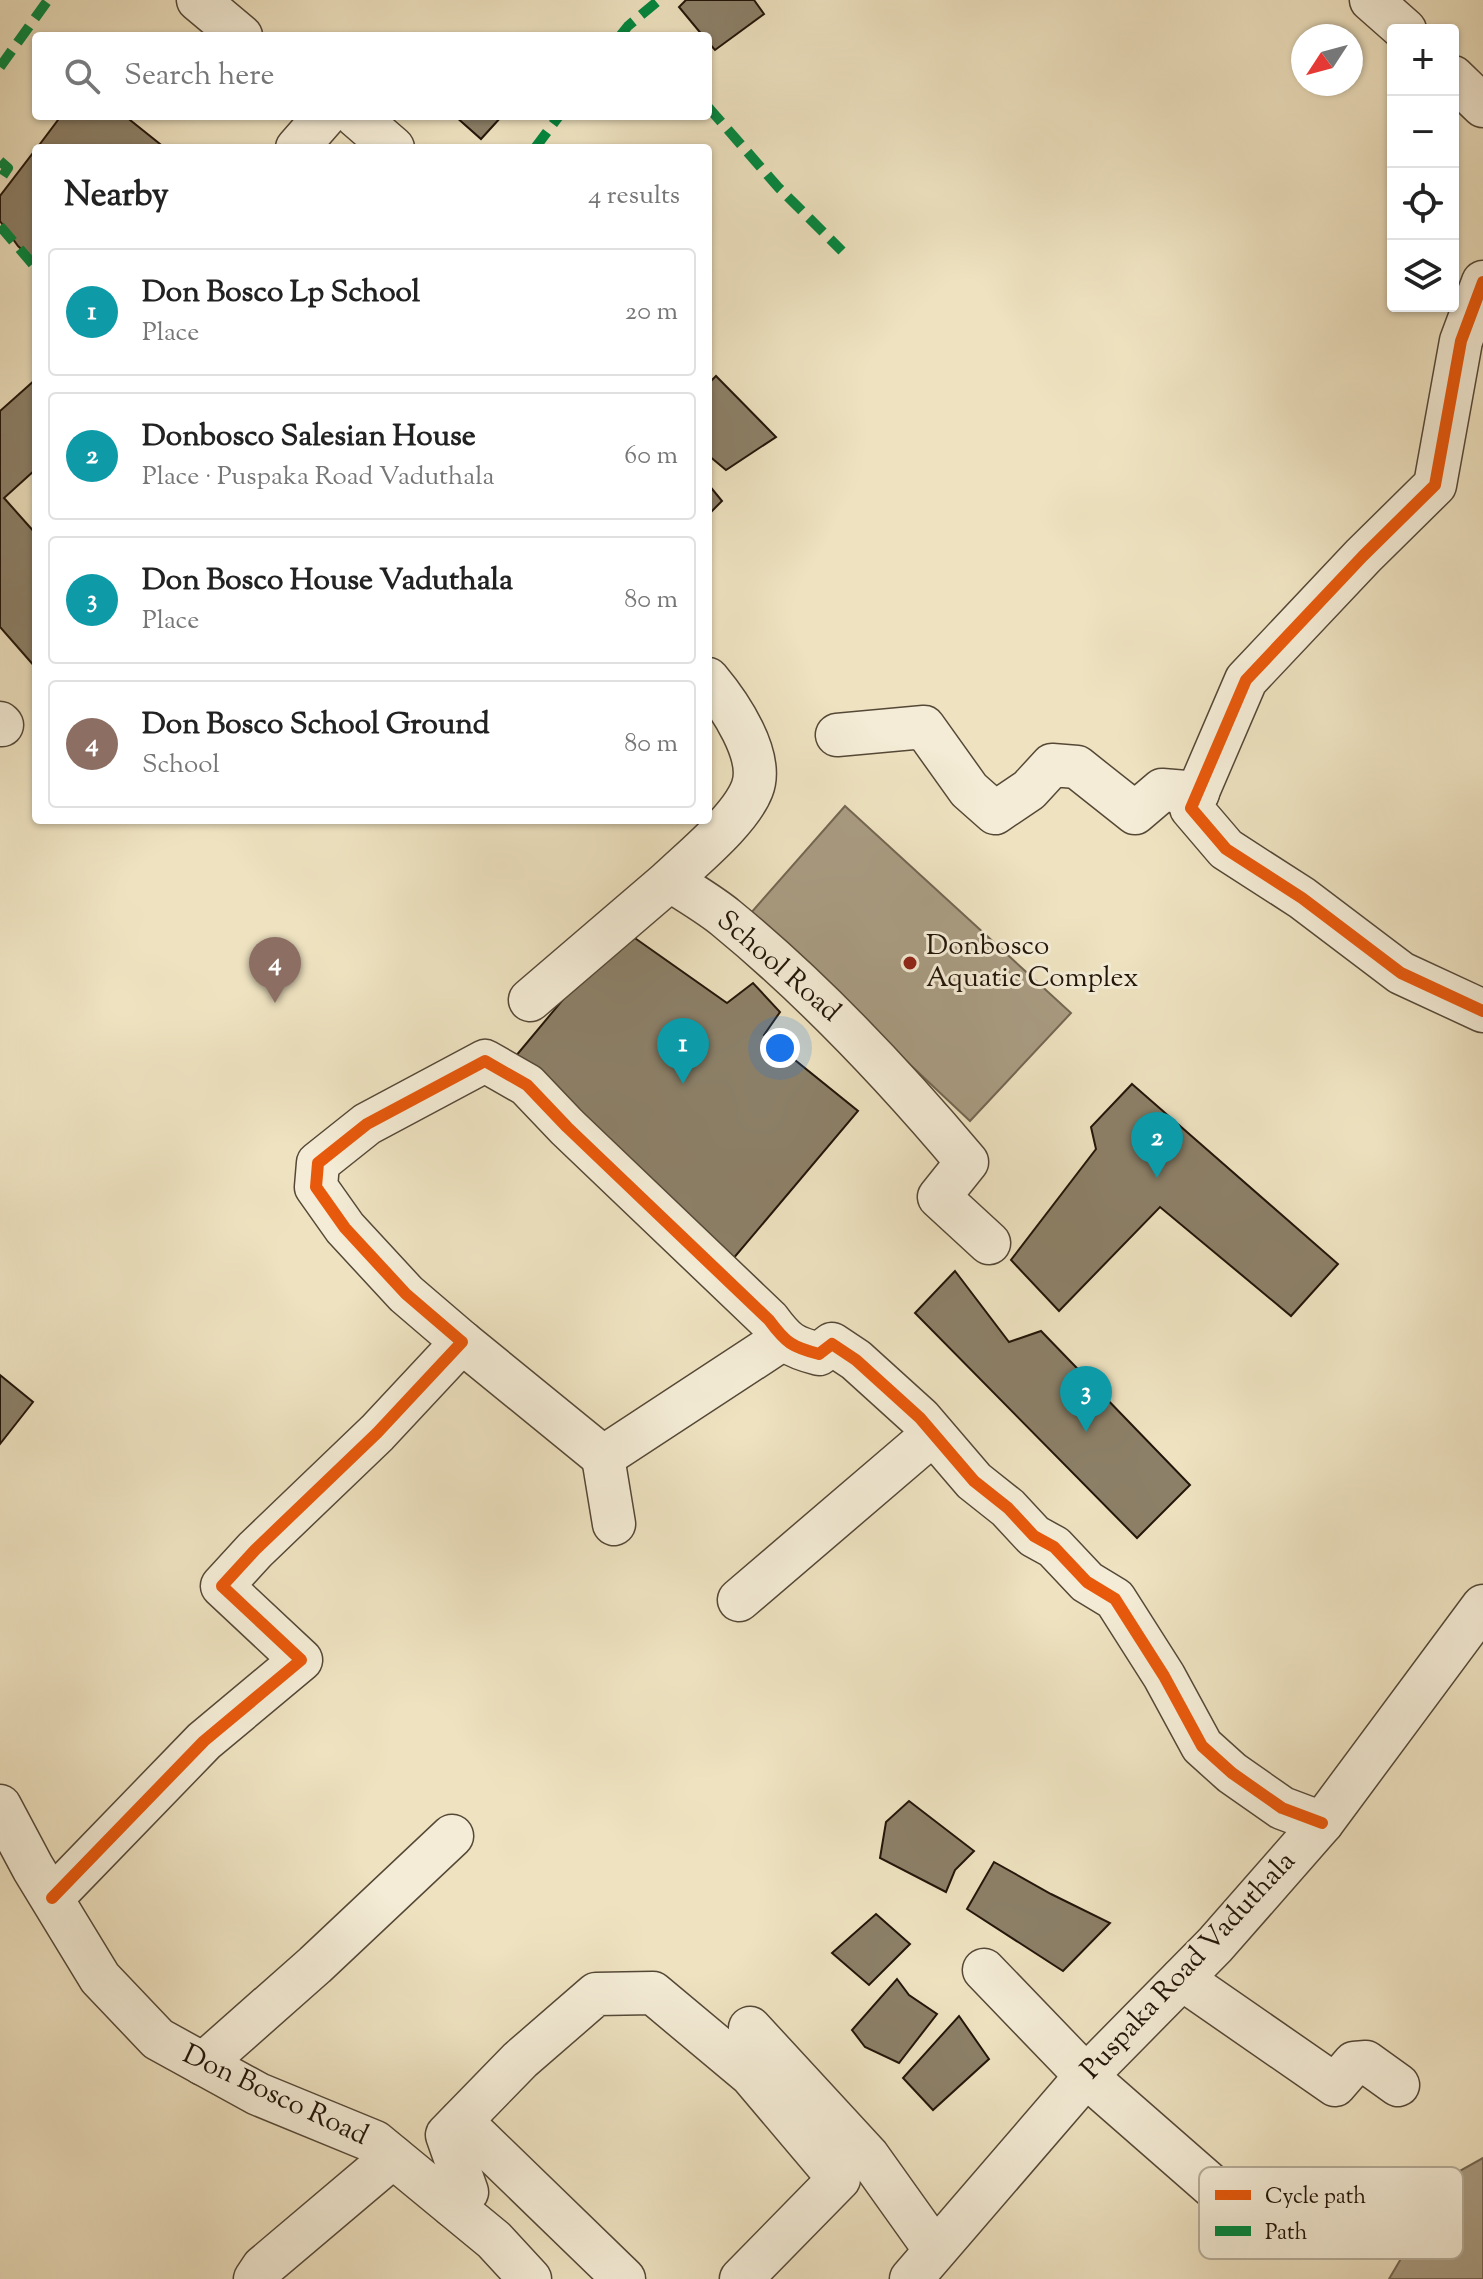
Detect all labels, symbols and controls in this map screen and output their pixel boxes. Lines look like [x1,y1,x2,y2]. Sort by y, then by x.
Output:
north arrow [1291,24,1363,96]
map controls [1387,24,1459,312]
button: + [1387,24,1459,96]
search box [32,32,712,120]
icon: search [60,54,104,98]
text: Search here [124,55,274,98]
button: − [1387,96,1459,168]
button: locate [1387,168,1459,240]
text: Nearby [64,172,169,221]
text: 4 results [588,178,680,215]
button: layers [1387,240,1459,312]
text: Don Bosco Lp School [142,272,420,315]
text: 1 [88,294,96,331]
text: 20 m [625,294,678,331]
text: Place [142,315,199,352]
text: Donbosco Salesian House [142,416,476,459]
text: 2 [86,438,98,475]
text: 60 m [624,438,678,475]
text: Place · Puspaka Road Vaduthala [142,459,494,496]
text: Don Bosco House Vaduthala [142,560,513,603]
text: 3 [87,582,97,619]
text: 80 m [624,582,678,619]
text: Place [142,603,199,640]
text: Don Bosco School Ground [142,704,490,747]
text: 4 [85,726,99,763]
text: 80 m [624,726,678,763]
text: School [142,747,220,784]
street label: School Road [707,902,849,1032]
place label: Donbosco Aquatic Complex [926,927,1139,999]
pin: 4 [249,937,301,1003]
marker: Donbosco Aquatic Complex [901,954,919,972]
pin: 1 [657,1018,709,1084]
your location [760,1028,800,1068]
pin: 2 [1131,1112,1183,1178]
pin: 3 [1060,1366,1112,1432]
street label: Puspaka Road Vaduthala [1072,1843,1306,2089]
street label: Don Bosco Road [176,2035,375,2157]
legend [1199,2167,1463,2259]
text: Cycle path [1265,2182,1366,2214]
text: Path [1265,2218,1308,2250]

